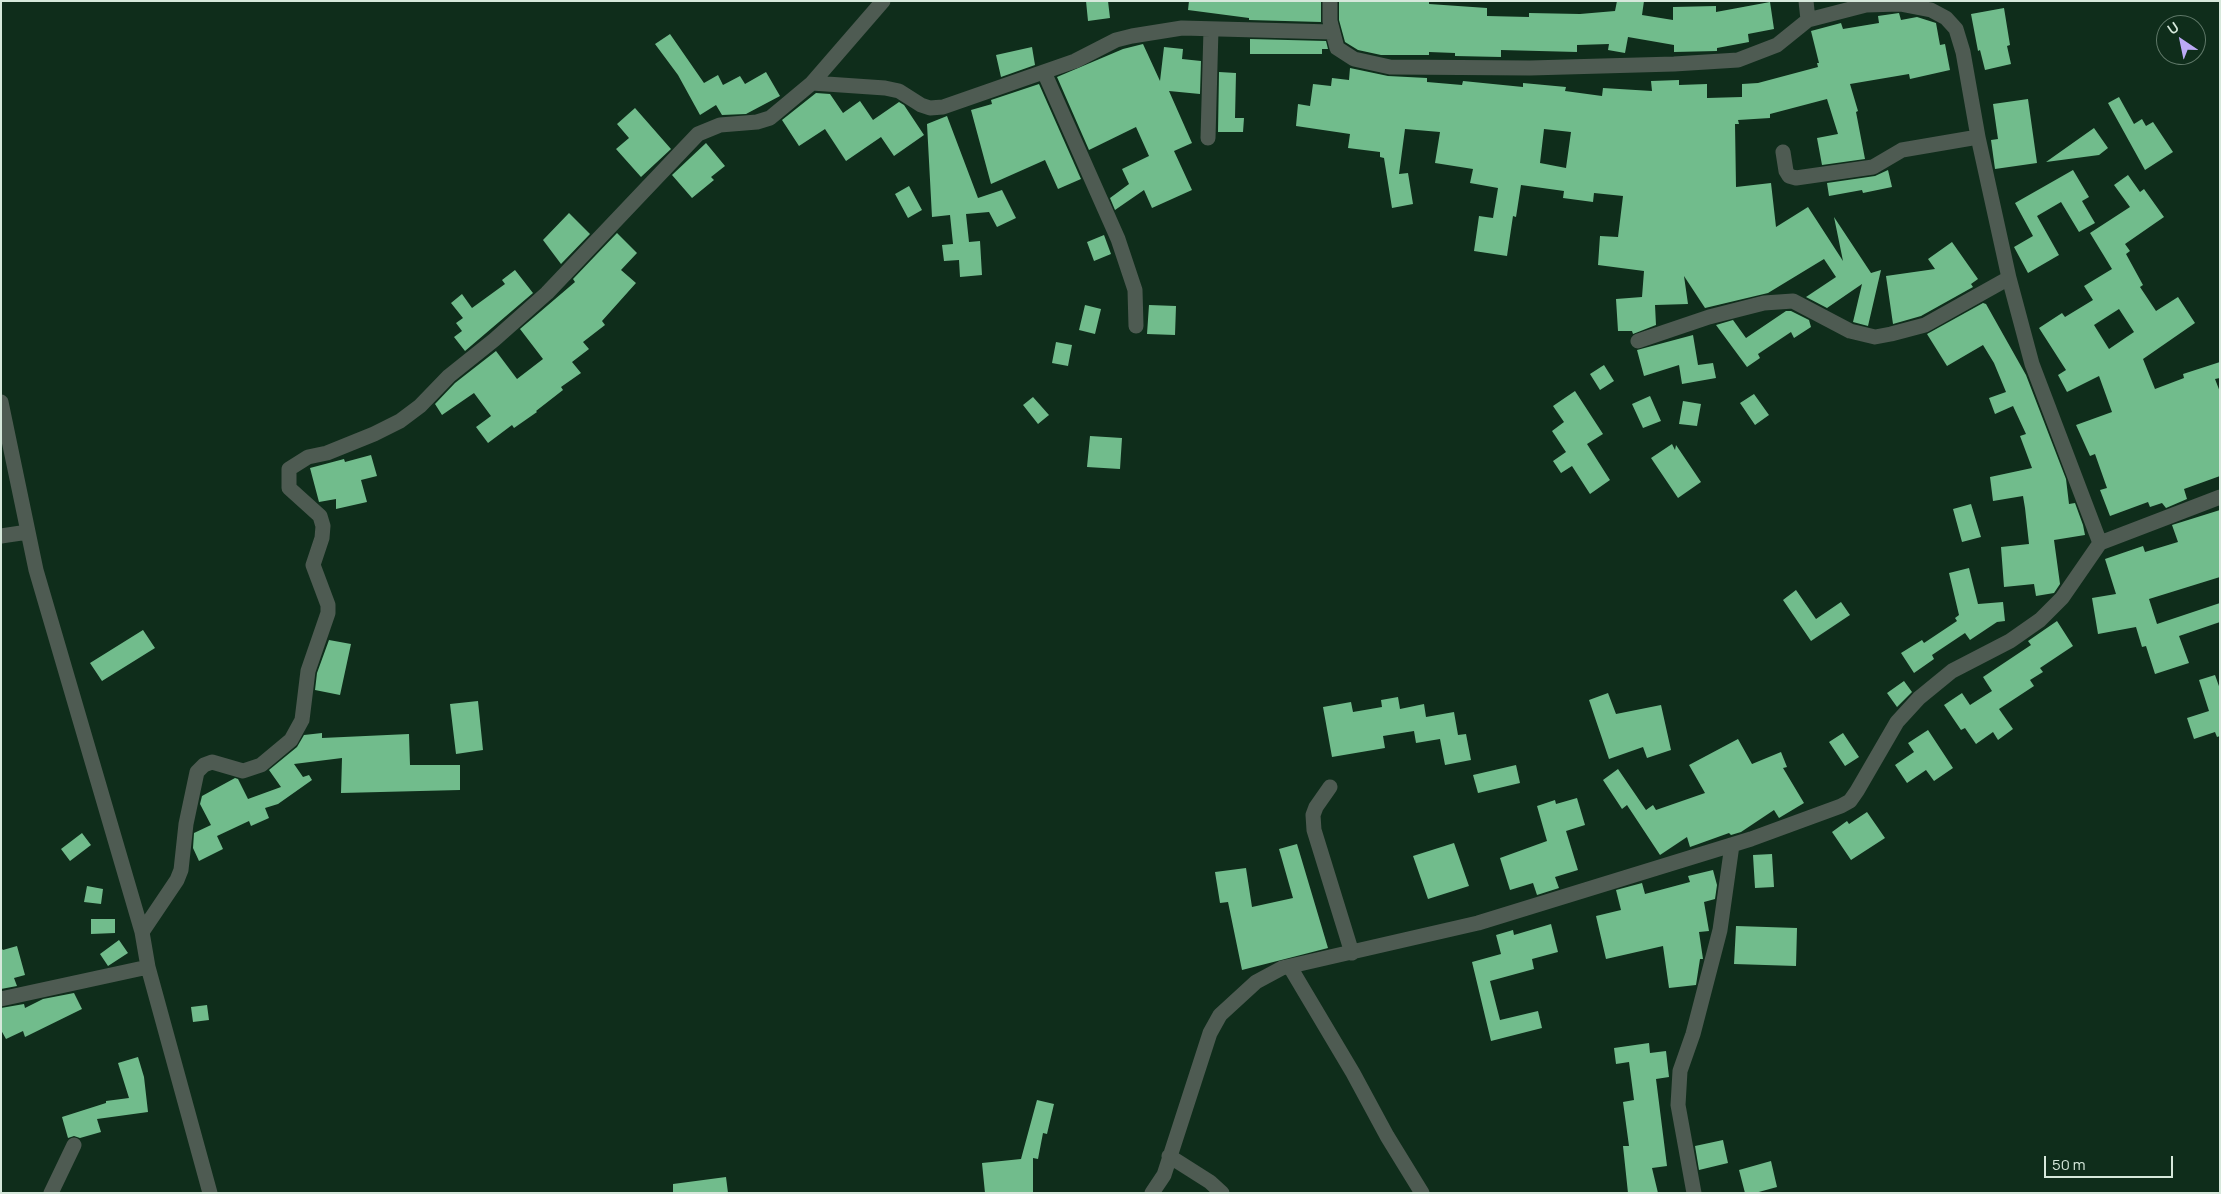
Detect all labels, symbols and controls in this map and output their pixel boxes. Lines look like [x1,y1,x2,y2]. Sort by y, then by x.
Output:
north arrow [2156,15,2206,65]
text: U [2163,17,2182,39]
scale bar [2046,1146,2175,1178]
text: 50 m [2052,1154,2086,1175]

